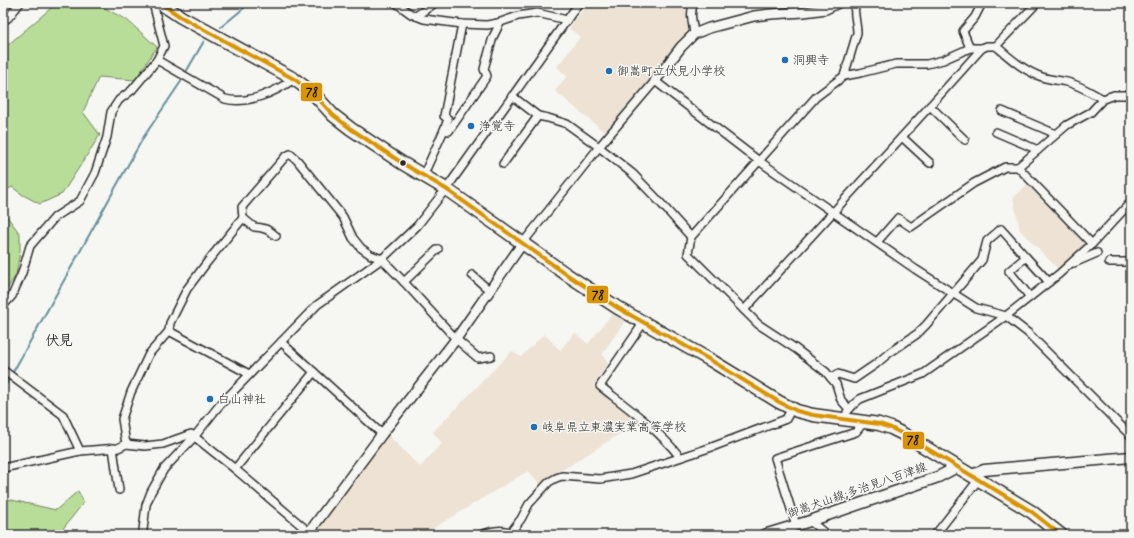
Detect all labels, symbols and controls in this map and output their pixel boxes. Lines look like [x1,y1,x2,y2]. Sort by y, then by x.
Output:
place label: 洞興寺 [793,53,829,69]
marker: 洞興寺 [780,55,790,65]
place label: 御嵩町立伏見小学校 [617,64,725,80]
marker: 御嵩町立伏見小学校 [604,66,614,76]
line badge: 78 [300,82,323,102]
text: 78 [306,86,318,100]
place label: 浄覚寺 [479,119,515,135]
marker: 浄覚寺 [466,121,476,131]
unlabelled marker [398,158,408,168]
line badge: 78 [586,285,609,304]
text: 78 [592,289,604,303]
district label: 伏見 [45,332,73,350]
place label: 白山神社 [218,392,266,408]
marker: 白山神社 [205,394,215,404]
place label: 岐阜県立東濃実業高等学校 [542,420,686,436]
marker: 岐阜県立東濃実業高等学校 [529,422,539,432]
line badge: 78 [902,431,925,450]
text: 78 [907,434,919,448]
street label: 御嵩犬山線;多治見八百津線 [785,459,929,522]

